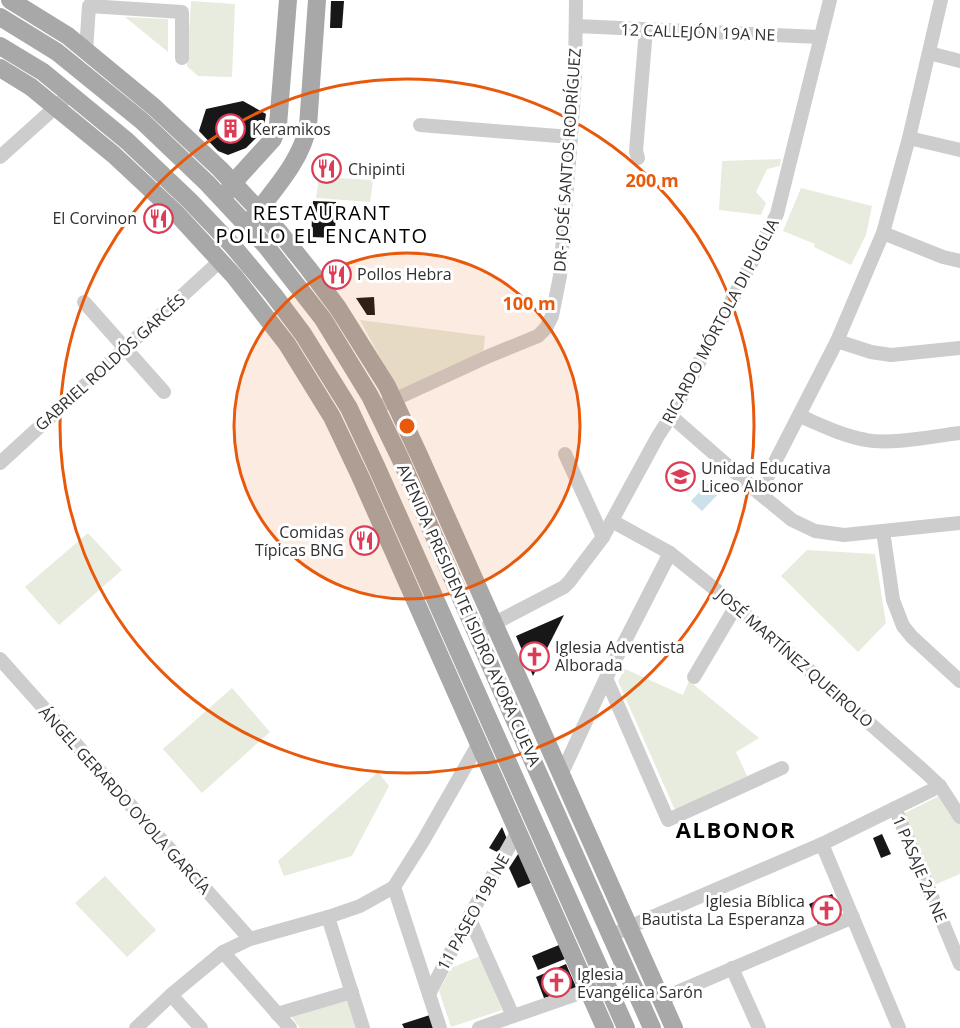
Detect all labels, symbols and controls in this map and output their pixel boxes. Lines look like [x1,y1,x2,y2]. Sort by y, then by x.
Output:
street label: 12 CALLEJÓN 19A NE [620,18,776,46]
street label: DR- JOSÉ SANTOS RODRÍGUEZ [548,47,586,273]
building icon: Keramikos [215,113,247,145]
place label: Keramikos [252,118,331,140]
restaurant icon: Chipinti [311,153,343,185]
place label: Chipinti [348,158,405,180]
text: 200 m [625,168,679,192]
district label: RESTAURANT POLLO EL ENCANTO [215,199,429,249]
restaurant icon: El Corvinon [142,202,174,234]
place label: El Corvinon [52,207,137,229]
street label: RICARDO MÓRTOLA DI PUGLIA [656,214,784,427]
restaurant icon: Pollos Hebra [320,258,352,290]
place label: Pollos Hebra [357,263,452,285]
street label: GABRIEL ROLDÓS GARCÉS [30,288,190,435]
text: 100 m [502,291,556,315]
centre of rings [397,416,417,436]
place label: Unidad Educativa Liceo Albonor [701,457,831,497]
street label: AVENIDA PRESIDENTE ISIDRO AYORA CUEVA [392,460,546,770]
school or university icon: Unidad Educativa Liceo Albonor [664,461,696,493]
place label: Comidas Típicas BNG [255,521,344,561]
restaurant icon: Comidas Típicas BNG [349,525,381,557]
street label: JOSÉ MARTÍNEZ QUEIROLO [710,582,878,732]
place label: Iglesia Adventista Alborada [555,636,685,676]
church icon: Iglesia Adventista Alborada [518,640,550,672]
street label: ÁNGEL GERARDO OYOLA GARCÍA [34,701,216,900]
street label: 1 PASAJE 2A NE [888,812,952,926]
district label: ALBONOR [676,814,796,844]
street label: 11 PASEO 19B NE [432,850,514,974]
place label: Iglesia Bíblica Bautista La Esperanza [642,890,805,930]
church icon: Iglesia Bíblica Bautista La Esperanza [810,894,842,926]
place label: Iglesia Evangélica Sarón [577,963,703,1003]
church icon: Iglesia Evangélica Sarón [540,967,572,999]

